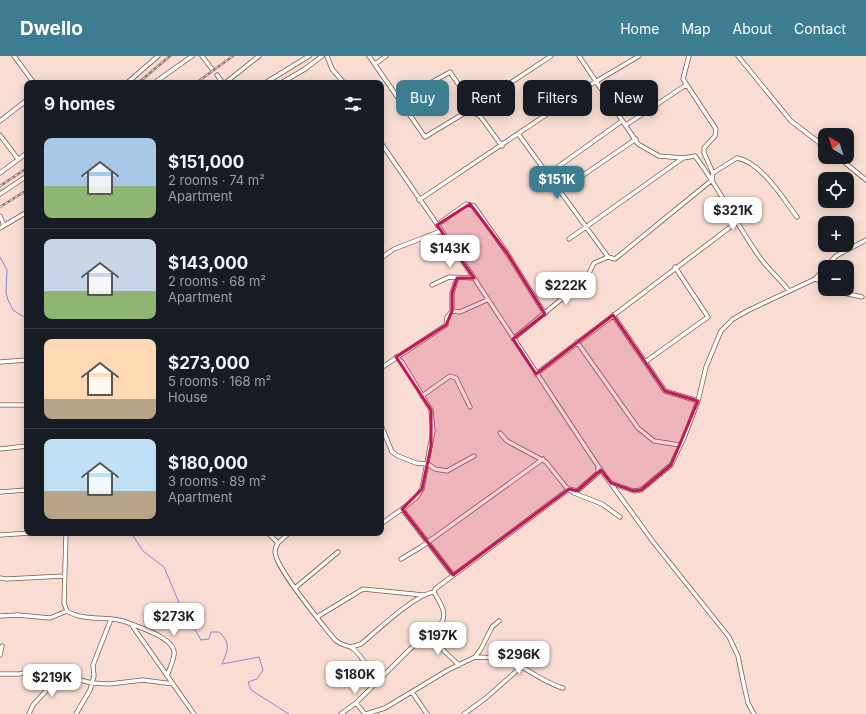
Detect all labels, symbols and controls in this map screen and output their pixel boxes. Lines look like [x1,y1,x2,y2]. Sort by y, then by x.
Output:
text: Dwello [20,17,83,40]
text: Home [620,20,659,37]
text: Map [681,20,711,37]
text: About [733,20,772,37]
text: Contact [794,20,846,37]
chip: Buy [396,80,449,116]
chip: Rent [457,80,515,116]
chip: Filters [523,80,592,116]
chip: New [600,80,658,116]
icon: filters [342,93,364,115]
text: 9 homes [44,94,115,114]
north arrow [818,128,854,164]
map controls [818,128,854,296]
text: $151,000 [168,152,244,172]
icon: home [76,154,124,202]
pin: $151K [529,166,585,200]
text: $151K [538,171,576,187]
text: 2 rooms · 74 m² [168,172,265,188]
button: locate [818,172,854,208]
text: Apartment [168,188,233,204]
pin: $321K [705,197,761,231]
text: $321K [713,202,753,218]
button: + [818,216,854,252]
pin: $143K [422,235,478,269]
text: $143K [430,240,470,256]
text: $143,000 [168,253,248,273]
icon: home [76,255,124,303]
button: − [818,260,854,296]
pin: $222K [538,272,594,306]
text: 2 rooms · 68 m² [168,273,266,289]
text: $222K [545,277,587,293]
text: Apartment [168,289,233,305]
text: $273,000 [168,353,250,373]
icon: home [76,355,124,403]
text: 5 rooms · 168 m² [168,373,271,389]
text: House [168,389,208,405]
text: $180,000 [168,453,248,473]
icon: home [76,455,124,503]
text: 3 rooms · 89 m² [168,473,266,489]
text: Apartment [168,489,233,505]
pin: $273K [146,603,202,637]
text: $273K [153,608,195,624]
pin: $197K [410,622,466,656]
text: $197K [418,627,458,643]
pin: $296K [491,641,547,675]
text: $296K [498,646,540,662]
pin: $180K [327,661,383,695]
pin: $219K [24,664,80,698]
text: $180K [335,666,375,682]
text: $219K [32,669,72,685]

